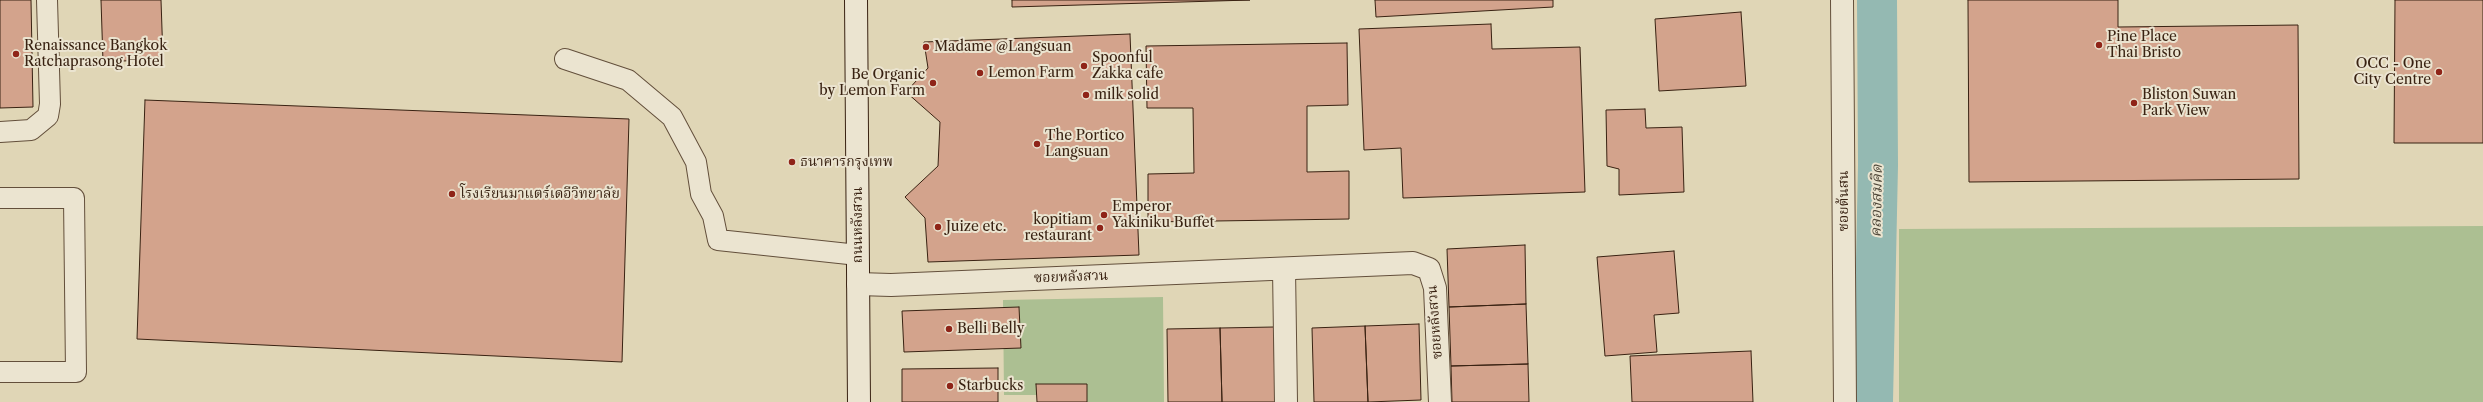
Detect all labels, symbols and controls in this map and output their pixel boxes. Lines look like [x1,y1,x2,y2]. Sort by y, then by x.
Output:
place label: Pine Place Thai Bristo [2107,29,2181,62]
place label: Renaissance Bangkok Ratchaprasong Hotel [24,38,167,70]
place label: Madame @Langsuan [934,39,1072,55]
marker: Pine Place Thai Bristo [2094,40,2104,50]
marker: Madame @Langsuan [921,42,931,52]
marker: Renaissance Bangkok Ratchaprasong Hotel [11,49,21,59]
place label: Spoonful Zakka cafe [1092,50,1163,82]
place label: OCC - One City Centre [2354,56,2431,88]
marker: Spoonful Zakka cafe [1079,61,1089,71]
place label: Lemon Farm [988,65,1074,81]
place label: Be Organic by Lemon Farm [819,67,925,100]
marker: OCC - One City Centre [2434,67,2444,77]
marker: Lemon Farm [975,68,985,78]
marker: Be Organic by Lemon Farm [928,78,938,88]
place label: milk solid [1094,87,1159,103]
place label: Bliston Suwan Park View [2142,87,2236,120]
marker: milk solid [1081,90,1091,100]
marker: Bliston Suwan Park View [2129,98,2139,108]
place label: The Portico Langsuan [1045,128,1124,160]
marker: The Portico Langsuan [1032,139,1042,149]
place label: ธนาคารกรุงเทพ [800,154,893,170]
marker: ธนาคารกรุงเทพ [787,157,797,167]
water label: คลองสมคิด [1867,164,1887,238]
street label: ซอยต้นสน [1836,170,1852,232]
place label: โรงเรียนมาแตร์เดอีวิทยาลัย [460,186,620,202]
street label: ถนนหลังสวน [850,187,866,263]
marker: โรงเรียนมาแตร์เดอีวิทยาลัย [447,189,457,199]
place label: Emperor Yakiniku Buffet [1112,199,1214,232]
marker: Emperor Yakiniku Buffet [1099,210,1109,220]
place label: kopitiam restaurant [1025,212,1092,244]
place label: Juize etc. [946,219,1006,235]
marker: Juize etc. [933,222,943,232]
marker: kopitiam restaurant [1095,223,1105,233]
street label: ซอยหลังสวน [1034,267,1108,287]
street label: ซอยหลังสวน [1424,284,1446,360]
place label: Belli Belly [957,321,1025,337]
marker: Belli Belly [944,324,954,334]
place label: Starbucks [958,378,1023,394]
marker: Starbucks [945,381,955,391]

